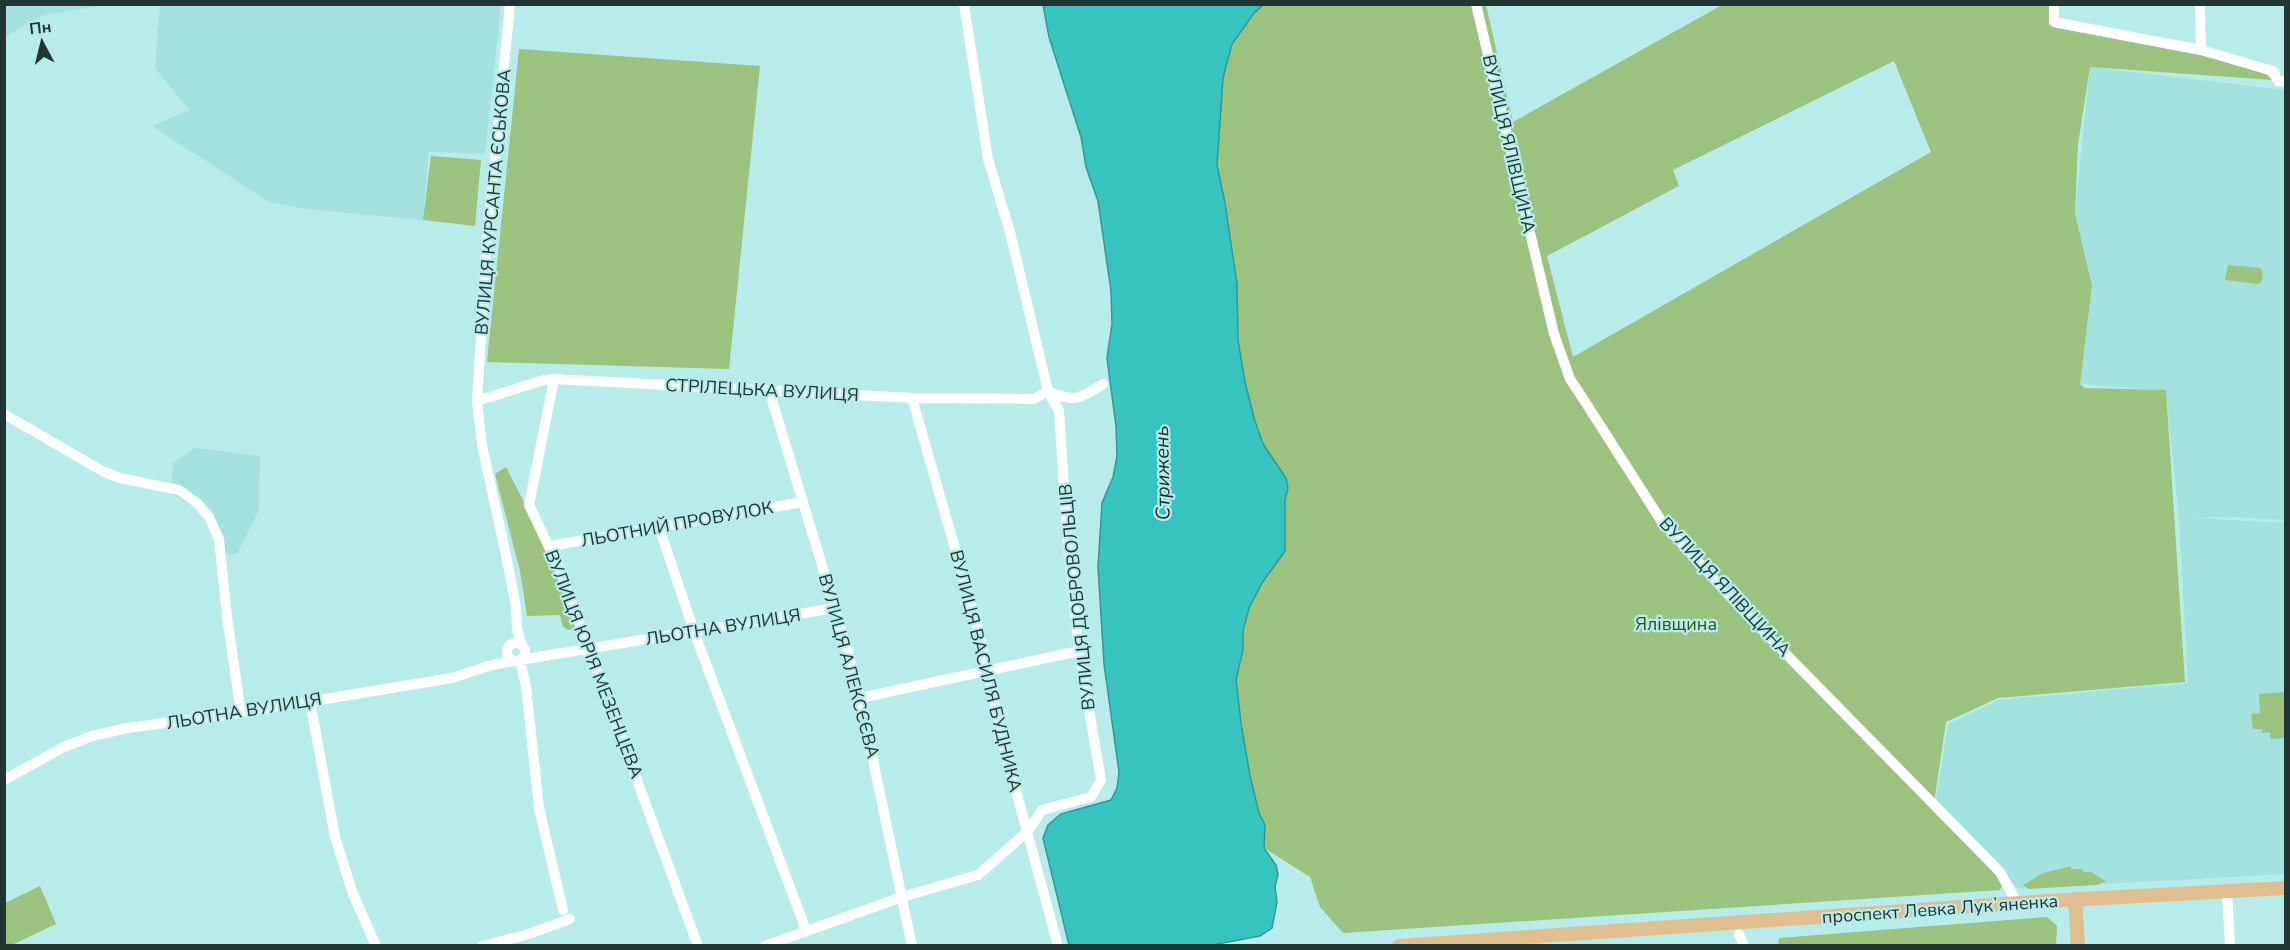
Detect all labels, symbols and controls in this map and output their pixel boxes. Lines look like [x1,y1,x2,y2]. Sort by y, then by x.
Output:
north arrow [12,12,72,72]
text: Пн [28,16,53,40]
street label: ВУЛИЦЯ ЯЛІВЩИНА [1477,52,1541,236]
street label: ВУЛИЦЯ КУРСАНТА ЄСЬКОВА [469,68,517,336]
street label: СТРІЛЕЦЬКА ВУЛИЦЯ [665,373,859,407]
water label: Стрижень [1148,425,1177,521]
street label: ВУЛИЦЯ ДОБРОВОЛЬЦІВ [1053,483,1101,711]
street label: ЛЬОТНИЙ ПРОВУЛОК [579,495,775,553]
street label: ВУЛИЦЯ ЯЛІВЩИНА [1654,512,1796,662]
street label: ВУЛИЦЯ ЮРІЯ МЕЗЕНЦЕВА [539,546,649,782]
street label: ВУЛИЦЯ ВАСИЛЯ БУДНИКА [944,547,1028,795]
street label: ВУЛИЦЯ АЛЕКСЄЄВА [813,571,885,761]
street label: ЛЬОТНА ВУЛИЦЯ [644,603,802,651]
park label: Ялівщина [1635,612,1717,636]
street label: ЛЬОТНА ВУЛИЦЯ [165,687,323,735]
street label: проспект Левка Лукʼяненка [1821,889,2059,929]

